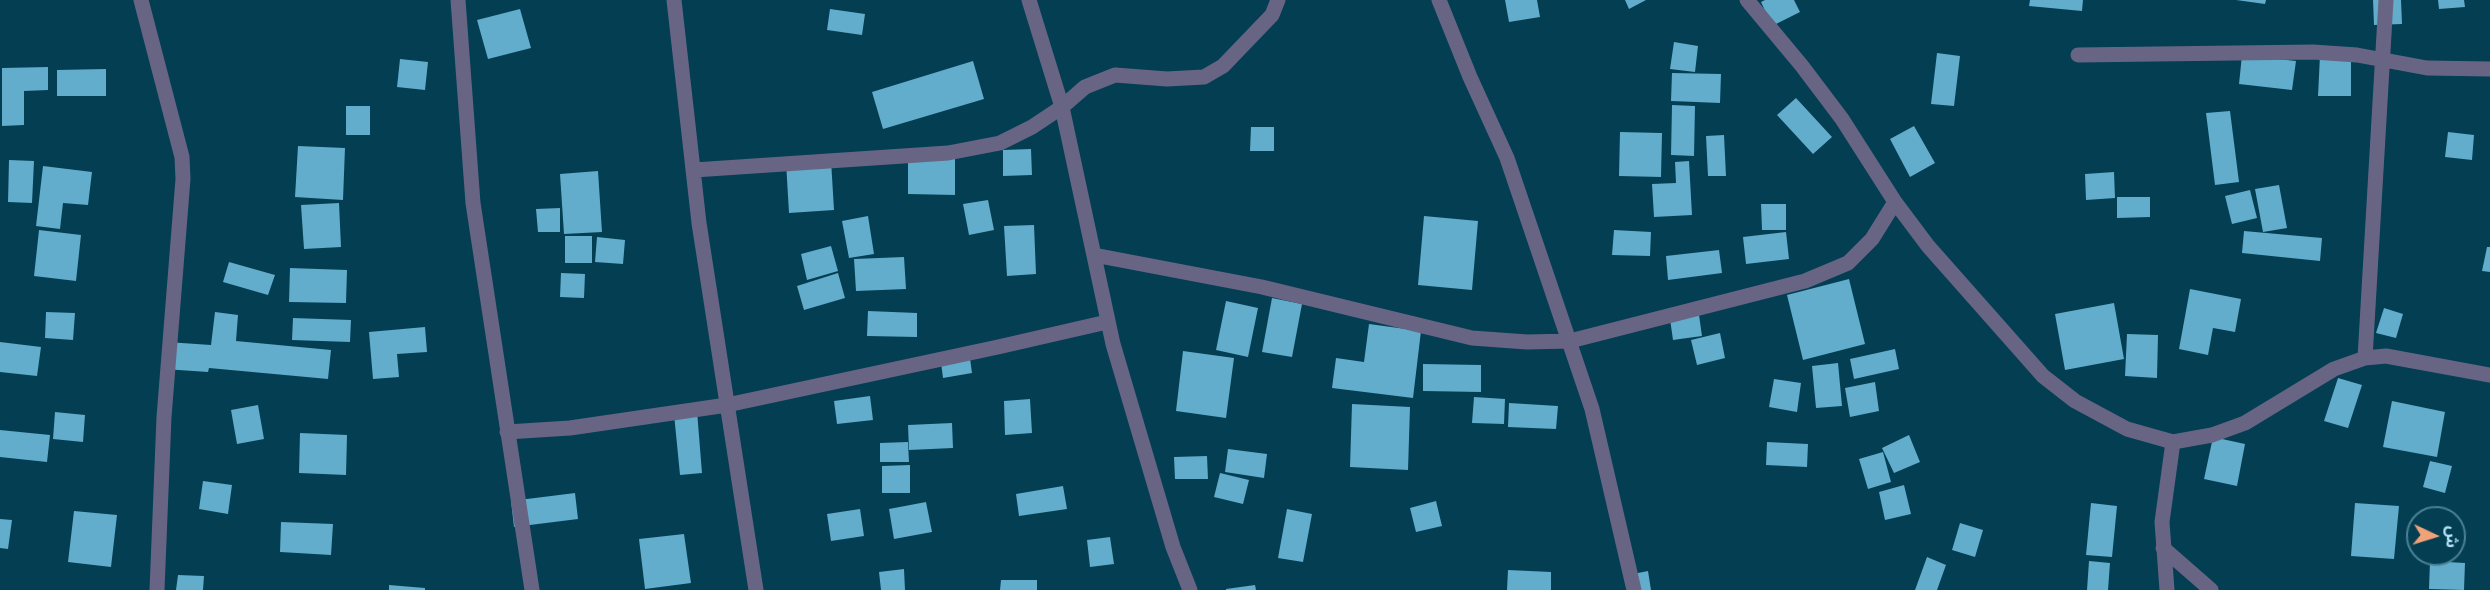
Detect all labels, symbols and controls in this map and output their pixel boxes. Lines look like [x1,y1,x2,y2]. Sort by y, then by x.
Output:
north arrow [2406,506,2466,566]
text: ش [2440,525,2464,549]

